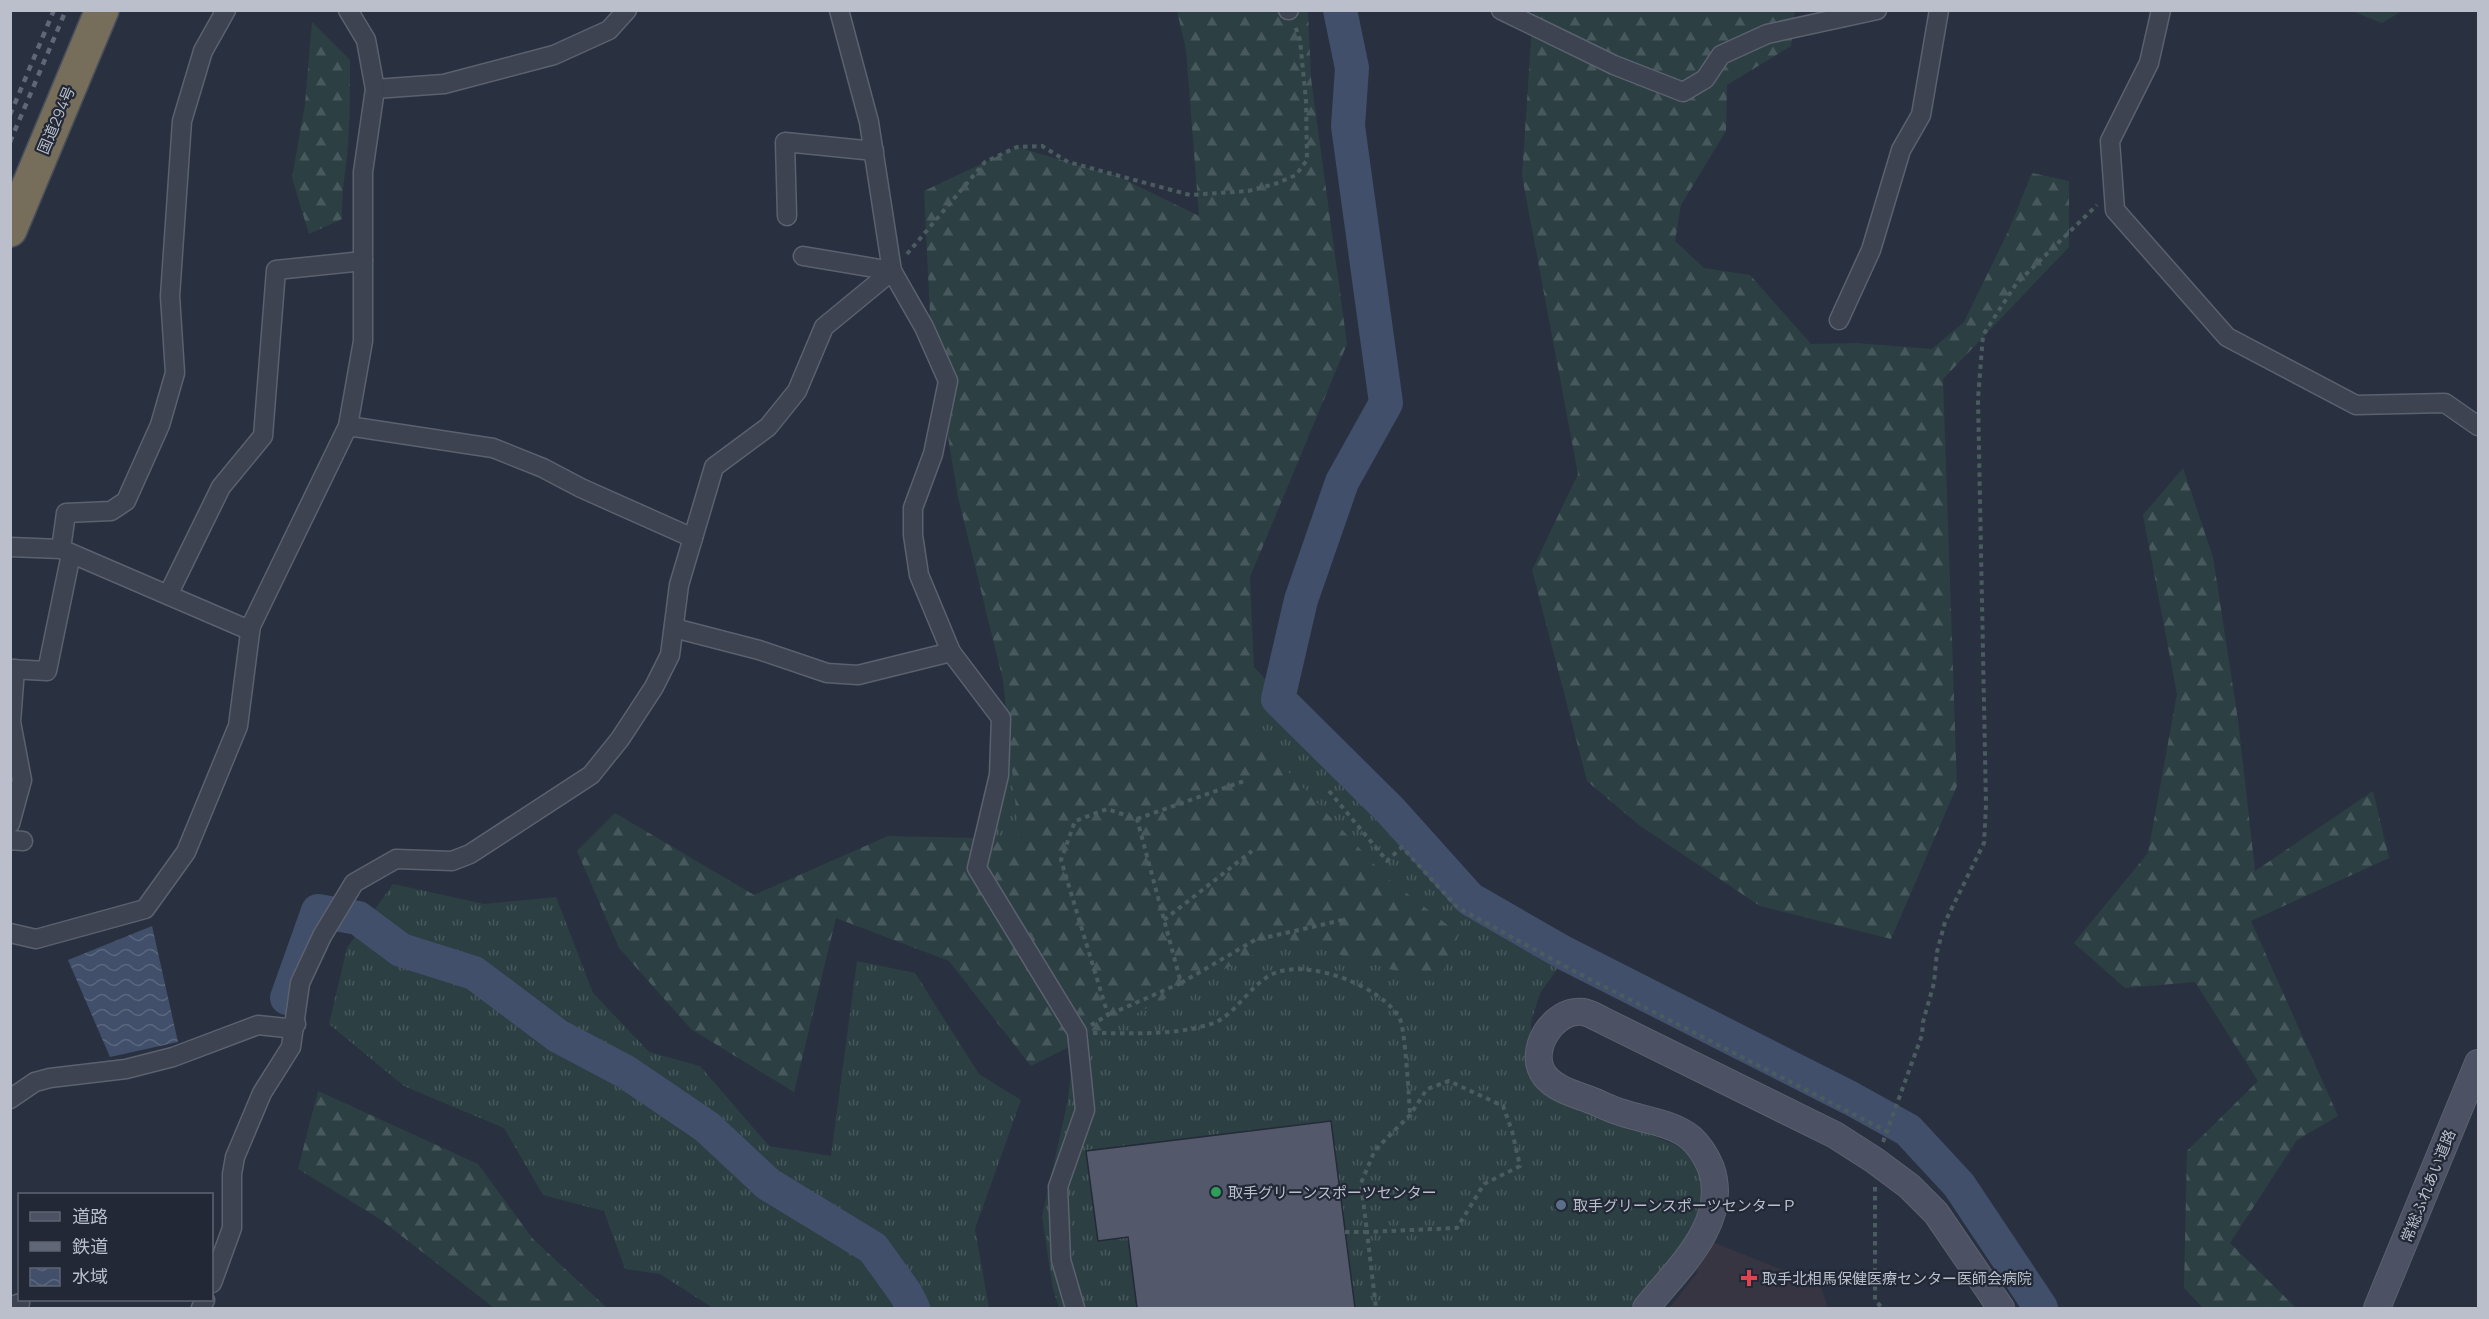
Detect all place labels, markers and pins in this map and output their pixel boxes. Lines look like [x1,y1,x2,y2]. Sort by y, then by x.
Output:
place label: 取手グリーンスポーツセンター [1228,1182,1437,1203]
marker: 取手グリーンスポーツセンター [1209,1185,1223,1199]
place label: 取手グリーンスポーツセンターＰ [1573,1195,1797,1216]
marker: 取手グリーンスポーツセンターＰ [1554,1198,1568,1212]
place label: 取手北相馬保健医療センター医師会病院 [1762,1268,2032,1289]
marker: 取手北相馬保健医療センター医師会病院 [1740,1269,1758,1287]

